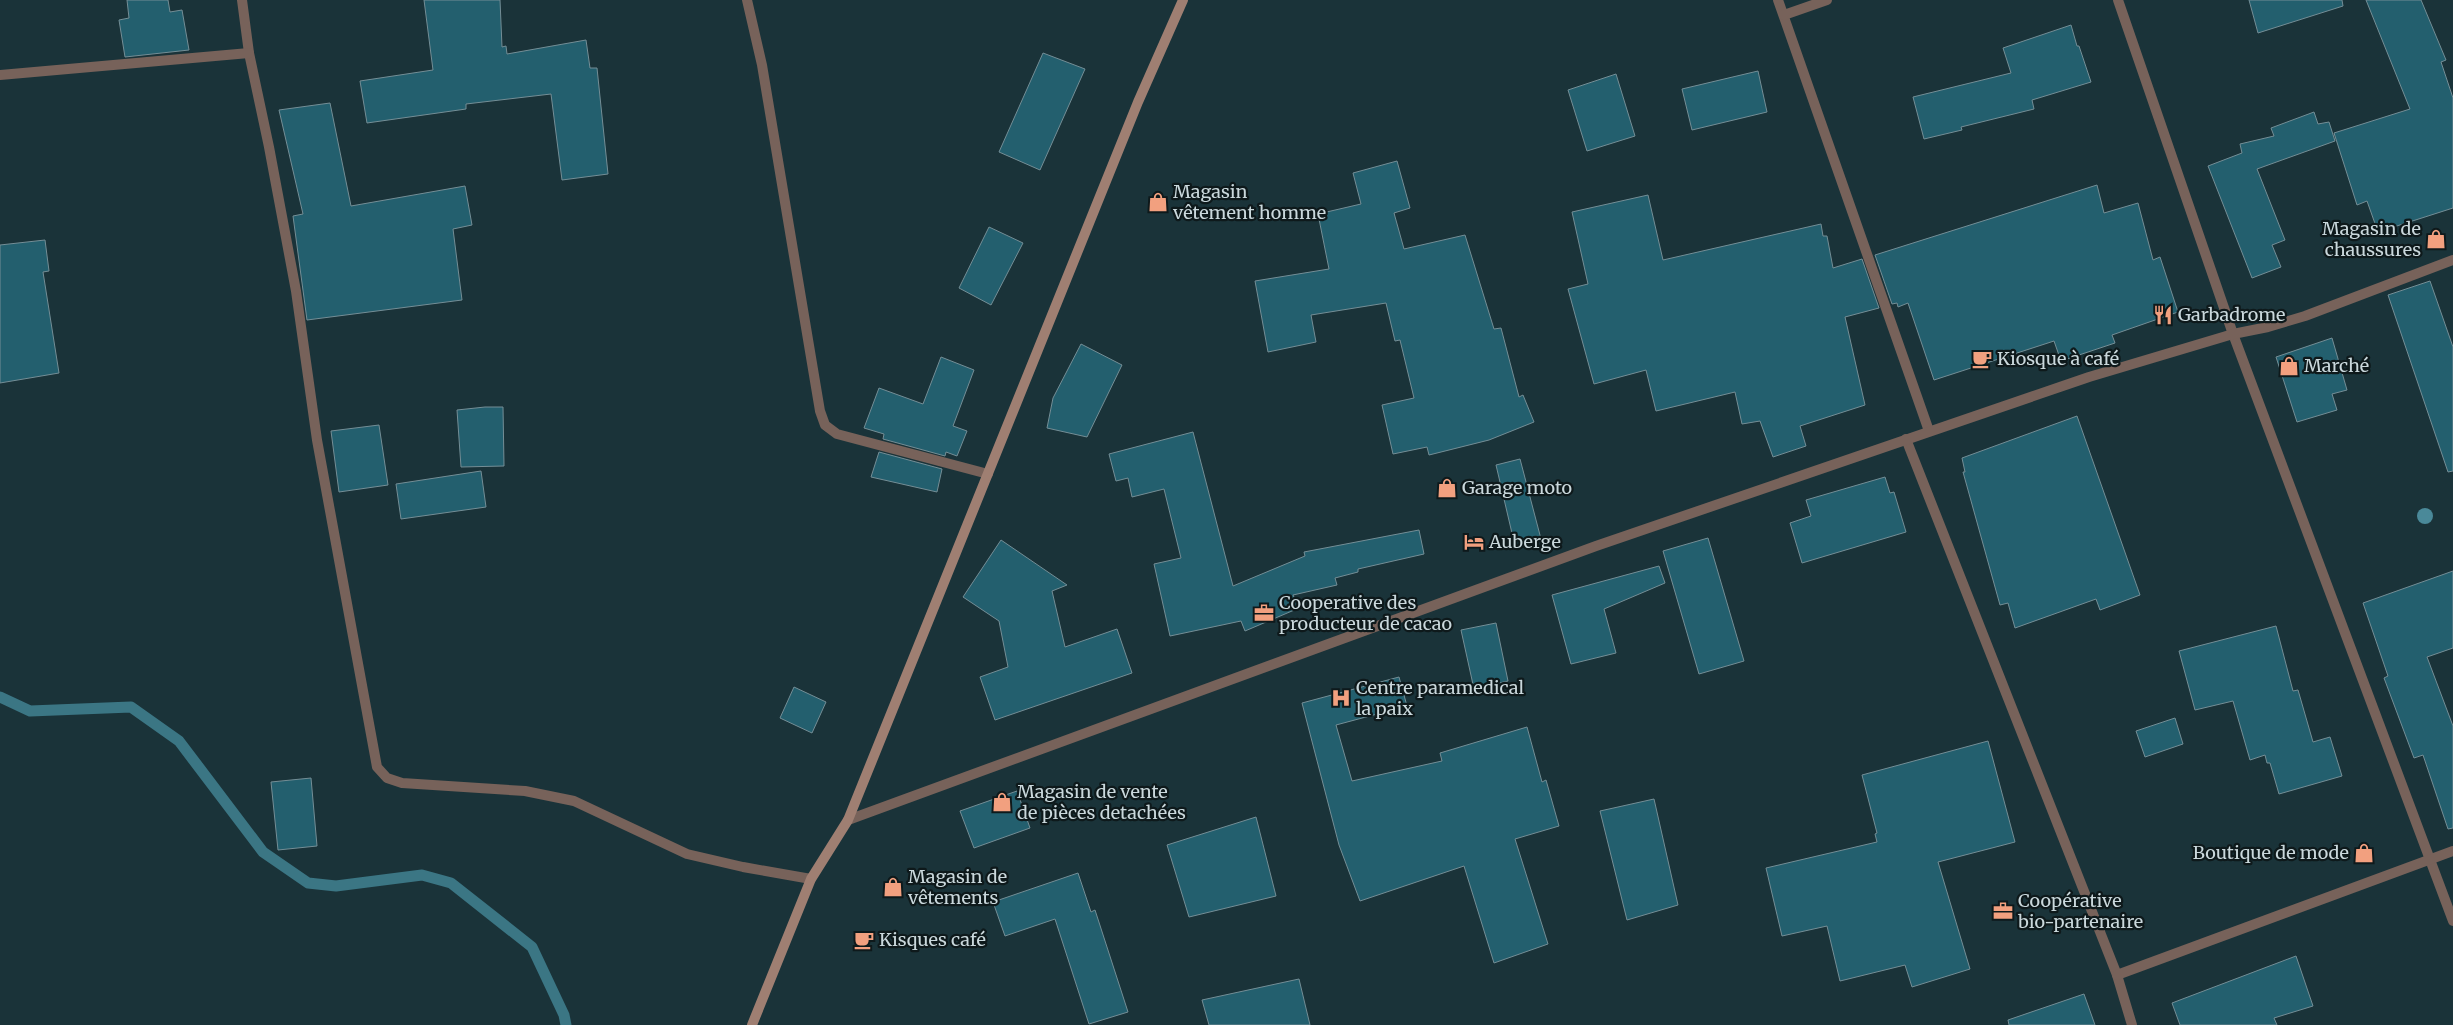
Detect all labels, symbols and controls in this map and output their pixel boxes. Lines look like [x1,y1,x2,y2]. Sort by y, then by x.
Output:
place label: Magasin vêtement homme [1172,180,1326,224]
shop icon: Magasin vêtement homme [1147,191,1169,213]
place label: Magasin de chaussures [2322,217,2421,261]
shop icon: Magasin de chaussures [2425,228,2447,250]
place label: Garbadrome [2178,303,2285,326]
restaurant icon: Garbadrome [2152,304,2174,326]
place label: Kiosque à café [1997,347,2119,370]
cafe icon: Kiosque à café [1971,348,1993,370]
place label: Marché [2304,354,2369,377]
shop icon: Marché [2278,355,2300,377]
place label: Garage moto [1462,476,1572,499]
shop icon: Garage moto [1436,477,1458,499]
place label: Auberge [1488,530,1561,553]
hotel icon: Auberge [1463,531,1485,553]
place label: Cooperative des producteur de cacao [1279,591,1452,635]
office icon: Cooperative des producteur de cacao [1253,602,1275,624]
place label: Centre paramedical la paix [1356,676,1524,720]
hospital icon: Centre paramedical la paix [1330,687,1352,709]
place label: Magasin de vente de pièces detachées [1017,780,1186,824]
shop icon: Magasin de vente de pièces detachées [991,791,1013,813]
place label: Boutique de mode [2193,841,2349,864]
shop icon: Boutique de mode [2353,842,2375,864]
place label: Magasin de vêtements [907,865,1007,909]
shop icon: Magasin de vêtements [882,876,904,898]
place label: Coopérative bio-partenaire [2017,889,2143,933]
office icon: Coopérative bio-partenaire [1992,900,2014,922]
place label: Kisques café [879,928,986,951]
cafe icon: Kisques café [853,929,875,951]

